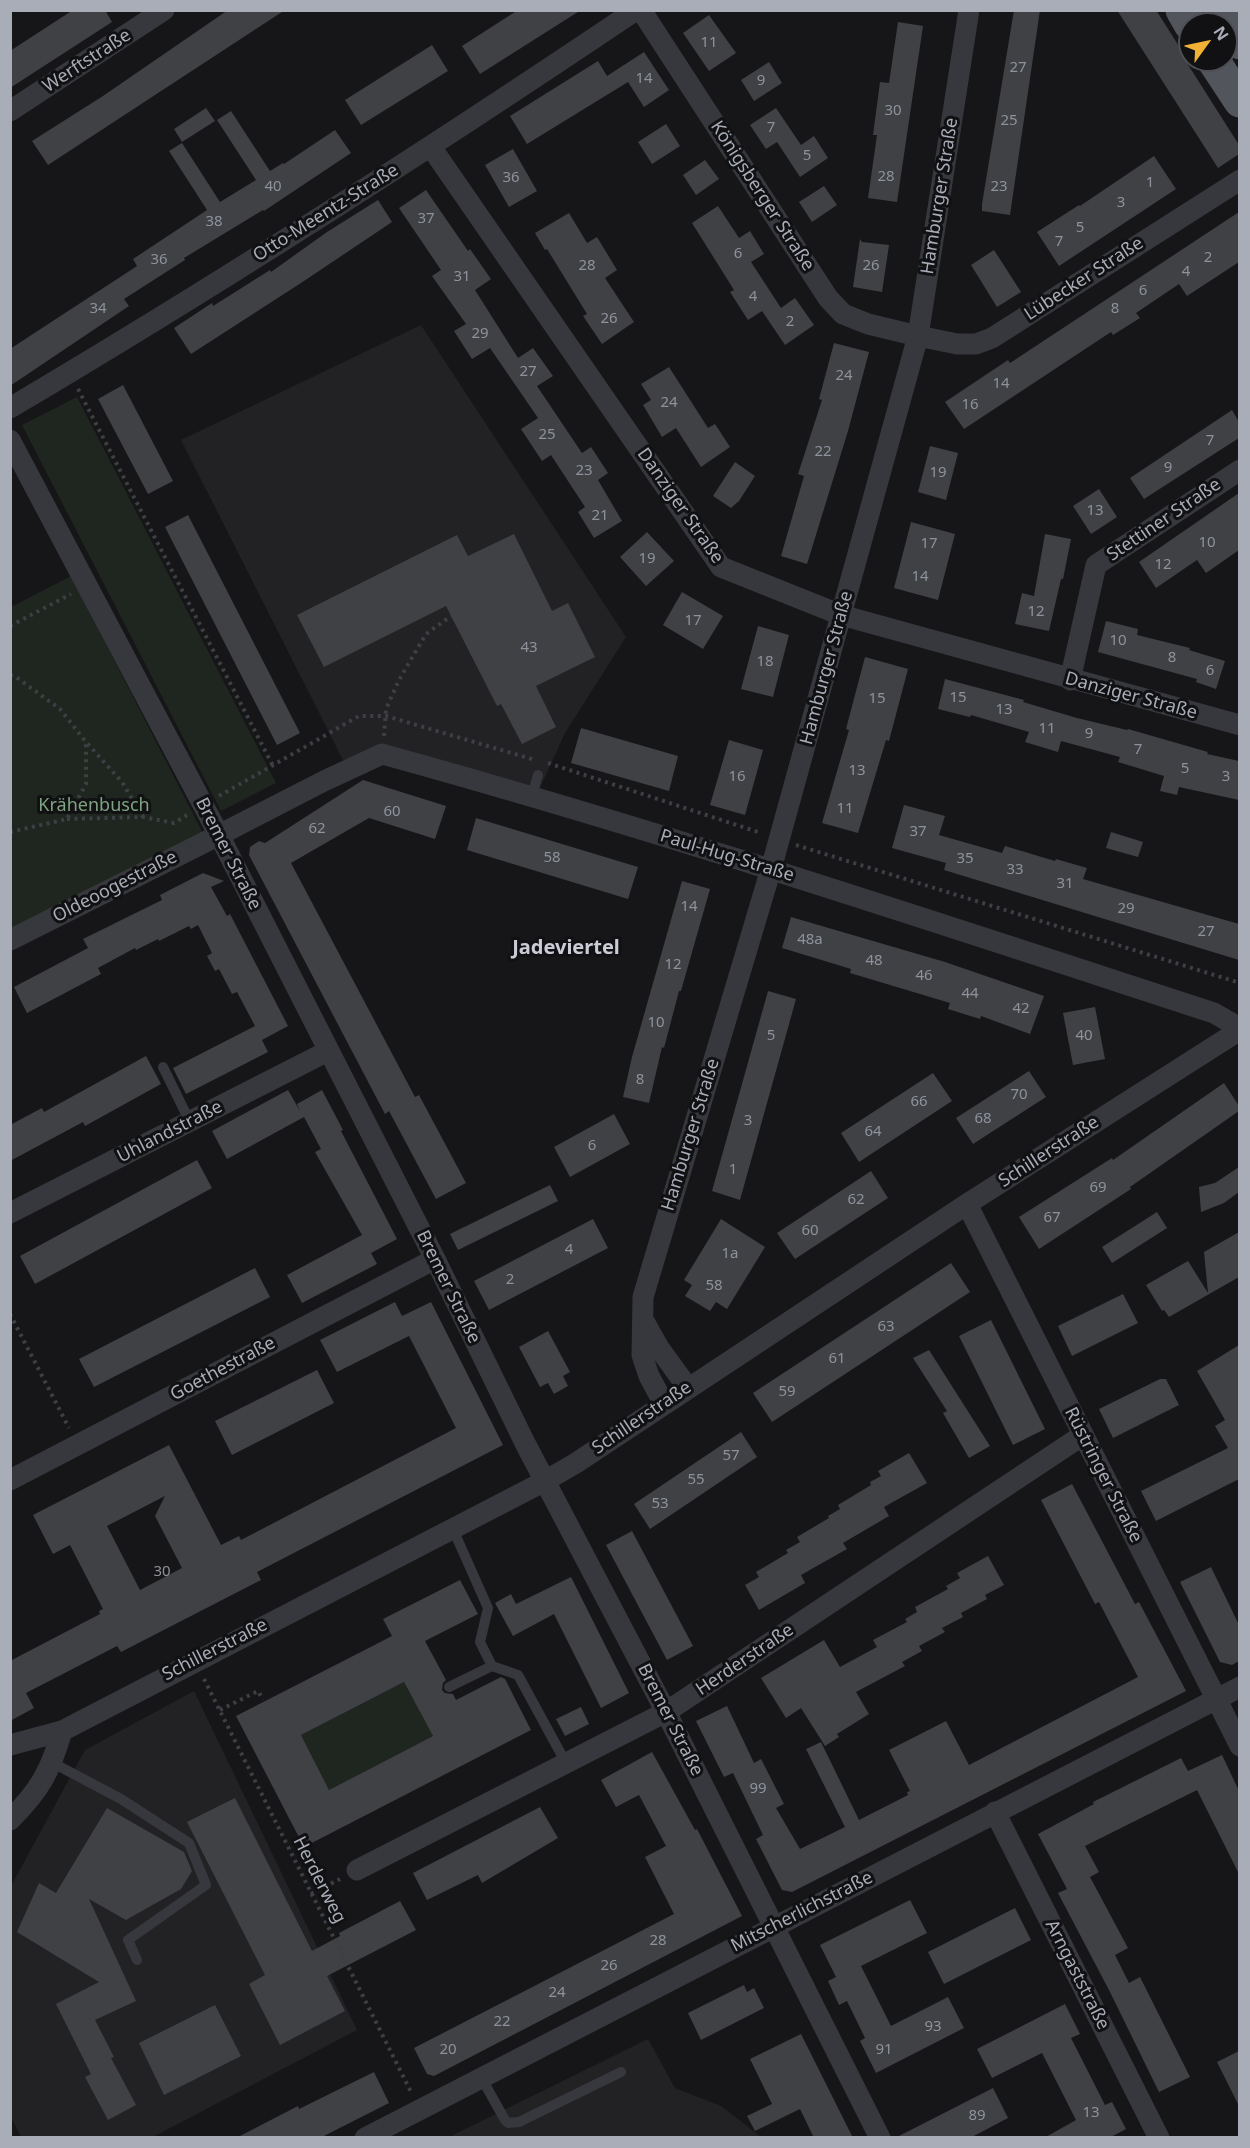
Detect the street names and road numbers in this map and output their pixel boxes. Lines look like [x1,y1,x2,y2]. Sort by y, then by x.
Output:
street label: Werftstraße [39,25,135,97]
street label: Hamburger Straße [917,116,963,276]
street label: Königsberger Straße [705,117,819,275]
street label: Otto-Meentz-Straße [249,160,403,266]
street label: Lübecker Straße [1021,233,1147,325]
street label: Danziger Straße [632,444,728,568]
street label: Stettiner Straße [1103,474,1225,566]
street label: Hamburger Straße [796,589,858,747]
street label: Danziger Straße [1063,668,1199,724]
street label: Bremer Straße [190,794,266,914]
street label: Paul-Hug-Straße [657,825,797,887]
street label: Oldeoogestraße [49,846,181,928]
street label: Hamburger Straße [658,1056,724,1214]
street label: Uhlandstraße [114,1096,226,1168]
street label: Schillerstraße [995,1112,1103,1192]
street label: Bremer Straße [411,1227,485,1347]
street label: Goethestraße [167,1332,279,1406]
street label: Schillerstraße [588,1377,696,1459]
street label: Rüstringer Straße [1060,1404,1146,1546]
street label: Schillerstraße [159,1614,271,1686]
street label: Herderstraße [692,1619,798,1701]
street label: Bremer Straße [632,1660,708,1780]
street label: Herderweg [288,1833,350,1927]
street label: Mitscherlichstraße [727,1867,877,1957]
street label: Arngaststraße [1040,1917,1114,2033]

